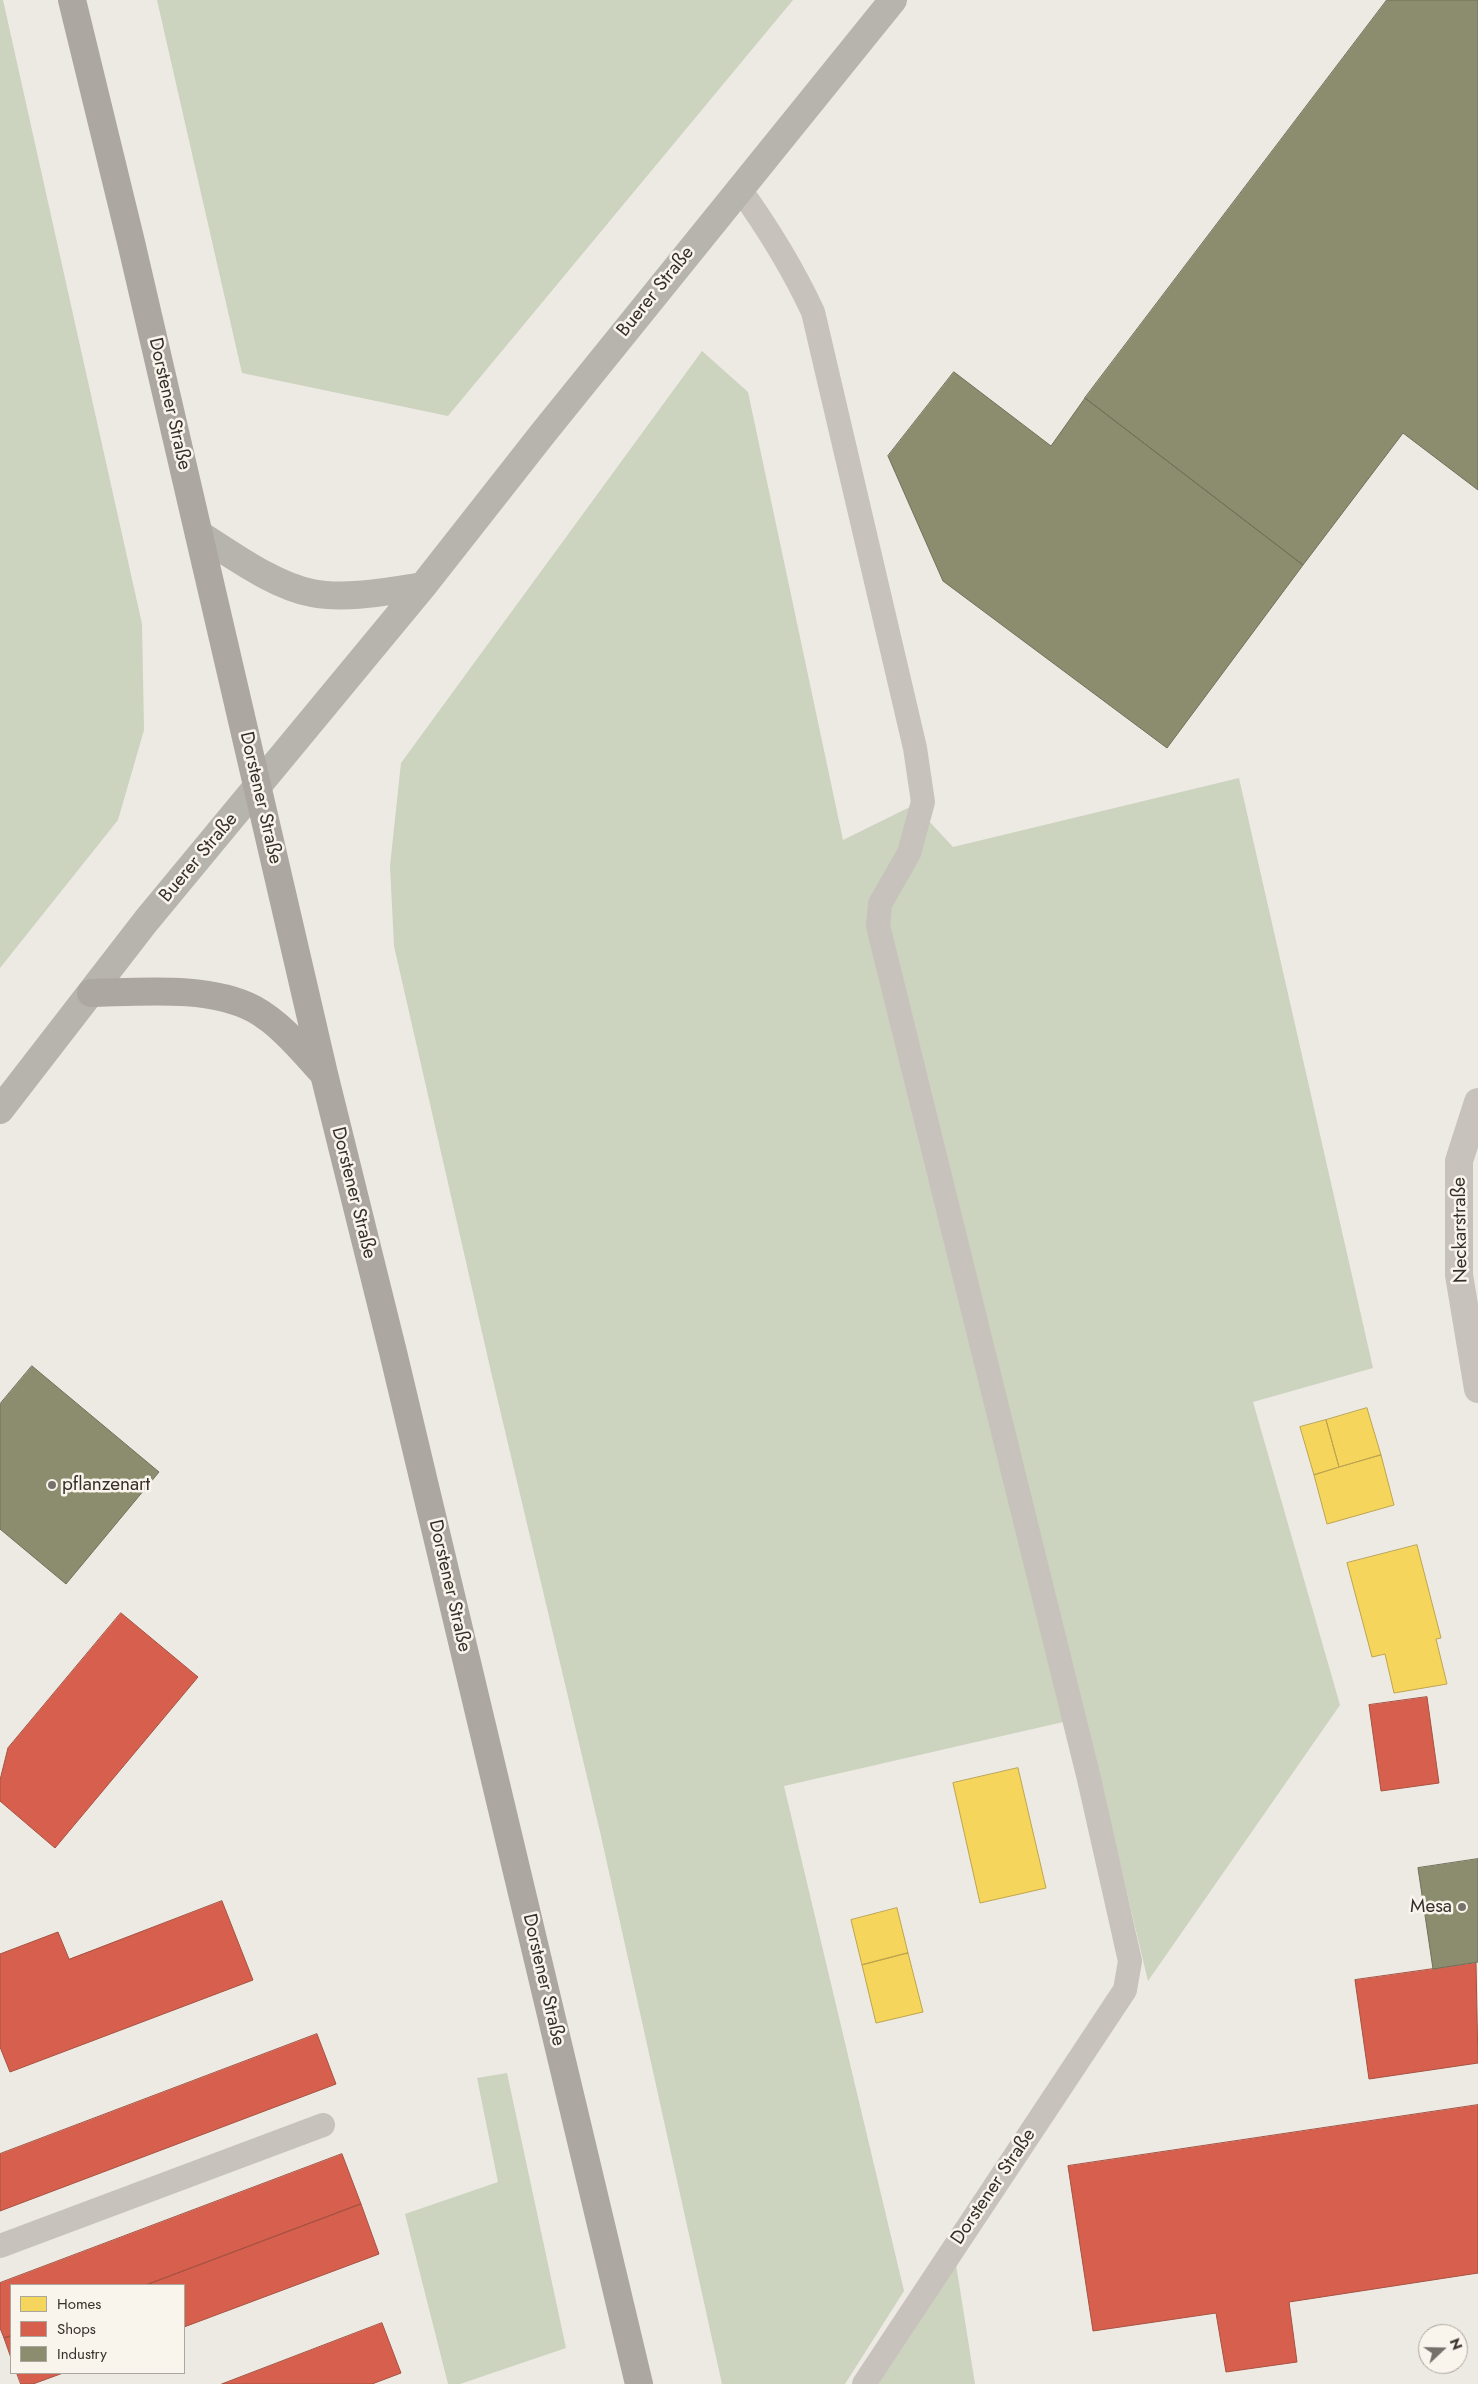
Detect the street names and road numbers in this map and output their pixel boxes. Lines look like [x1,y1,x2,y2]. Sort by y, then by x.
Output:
street label: Buerer Straße [613,242,699,342]
street label: Dorstener Straße [143,336,195,472]
street label: Dorstener Straße [234,730,286,866]
street label: Buerer Straße [155,809,243,907]
street label: Dorstener Straße [326,1125,380,1261]
street label: Neckarstraße [1449,1177,1473,1283]
street label: Dorstener Straße [423,1518,475,1654]
street label: Dorstener Straße [517,1912,569,2048]
street label: Dorstener Straße [947,2125,1041,2249]

